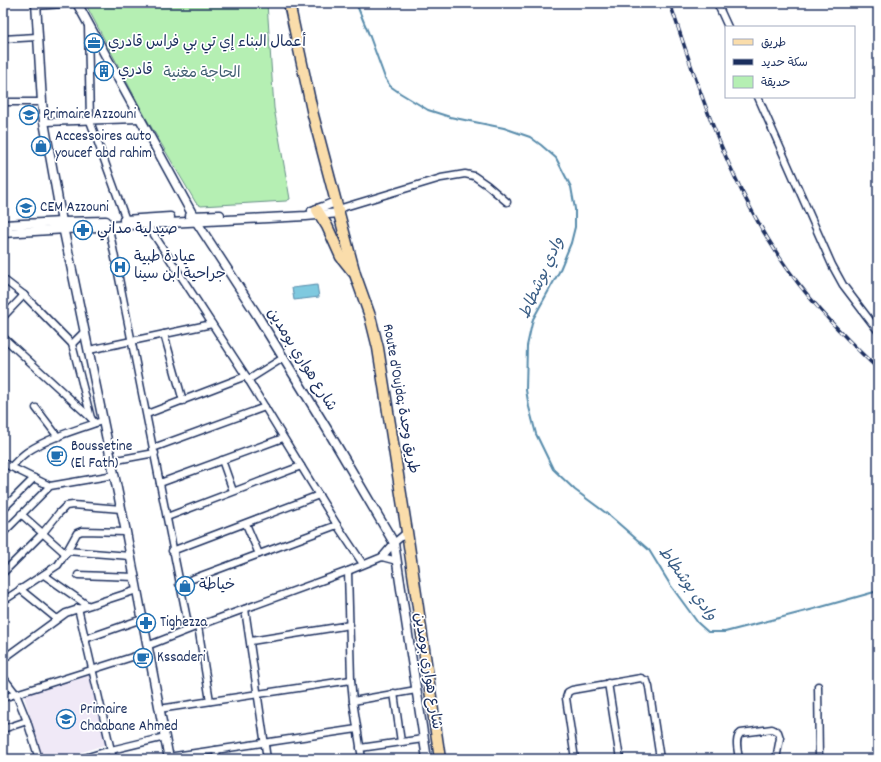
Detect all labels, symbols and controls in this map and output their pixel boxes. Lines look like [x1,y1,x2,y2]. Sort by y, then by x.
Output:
legend [725,26,855,98]
office icon: أعمال البناء إي تي بي فراس قادري [83,32,105,54]
place label: أعمال البناء إي تي بي فراس قادري [108,32,306,54]
text: طريق [761,35,786,52]
text: سكة حديد [761,55,808,72]
building icon: قادري [93,60,115,82]
place label: قادري [118,60,153,82]
park label: الحاجة مغنية [163,63,241,85]
text: حديقة [761,75,790,92]
school or university icon: Primaire Azzouni [18,104,40,126]
place label: Primaire Azzouni [43,104,136,126]
place label: Accessoires auto youcef abd rahim [55,126,152,165]
shop icon: Accessoires auto youcef abd rahim [30,135,52,157]
school or university icon: CEM Azzouni [15,197,37,219]
place label: CEM Azzouni [40,197,109,219]
pharmacy icon: صيدلية مداني [72,219,94,241]
place label: صيدلية مداني [97,219,178,241]
water label: وادي بوشطاط [514,233,570,322]
place label: عيادة طبية جراحية ابن سينا [134,247,226,286]
hospital icon: عيادة طبية جراحية ابن سينا [109,256,131,278]
street label: شارع هواري بومدين [260,304,342,416]
street label: Route d'Oujda; طريق وجدة [376,322,424,476]
place label: Boussetine (El Fath) [71,436,133,475]
cafe icon: Boussetine (El Fath) [46,445,68,467]
water label: وادي بوشطاط [652,542,722,626]
shop icon: خياطة [174,575,196,597]
place label: خياطة [199,575,235,597]
street label: شارع هواري بومدين [407,611,447,731]
pharmacy icon: Tighezza [135,612,157,634]
place label: Tighezza [160,612,208,634]
cafe icon: Kssaderi [132,647,154,669]
place label: Kssaderi [157,647,206,669]
place label: Primaire Chaabane Ahmed [80,699,178,738]
school or university icon: Primaire Chaabane Ahmed [55,708,77,730]

